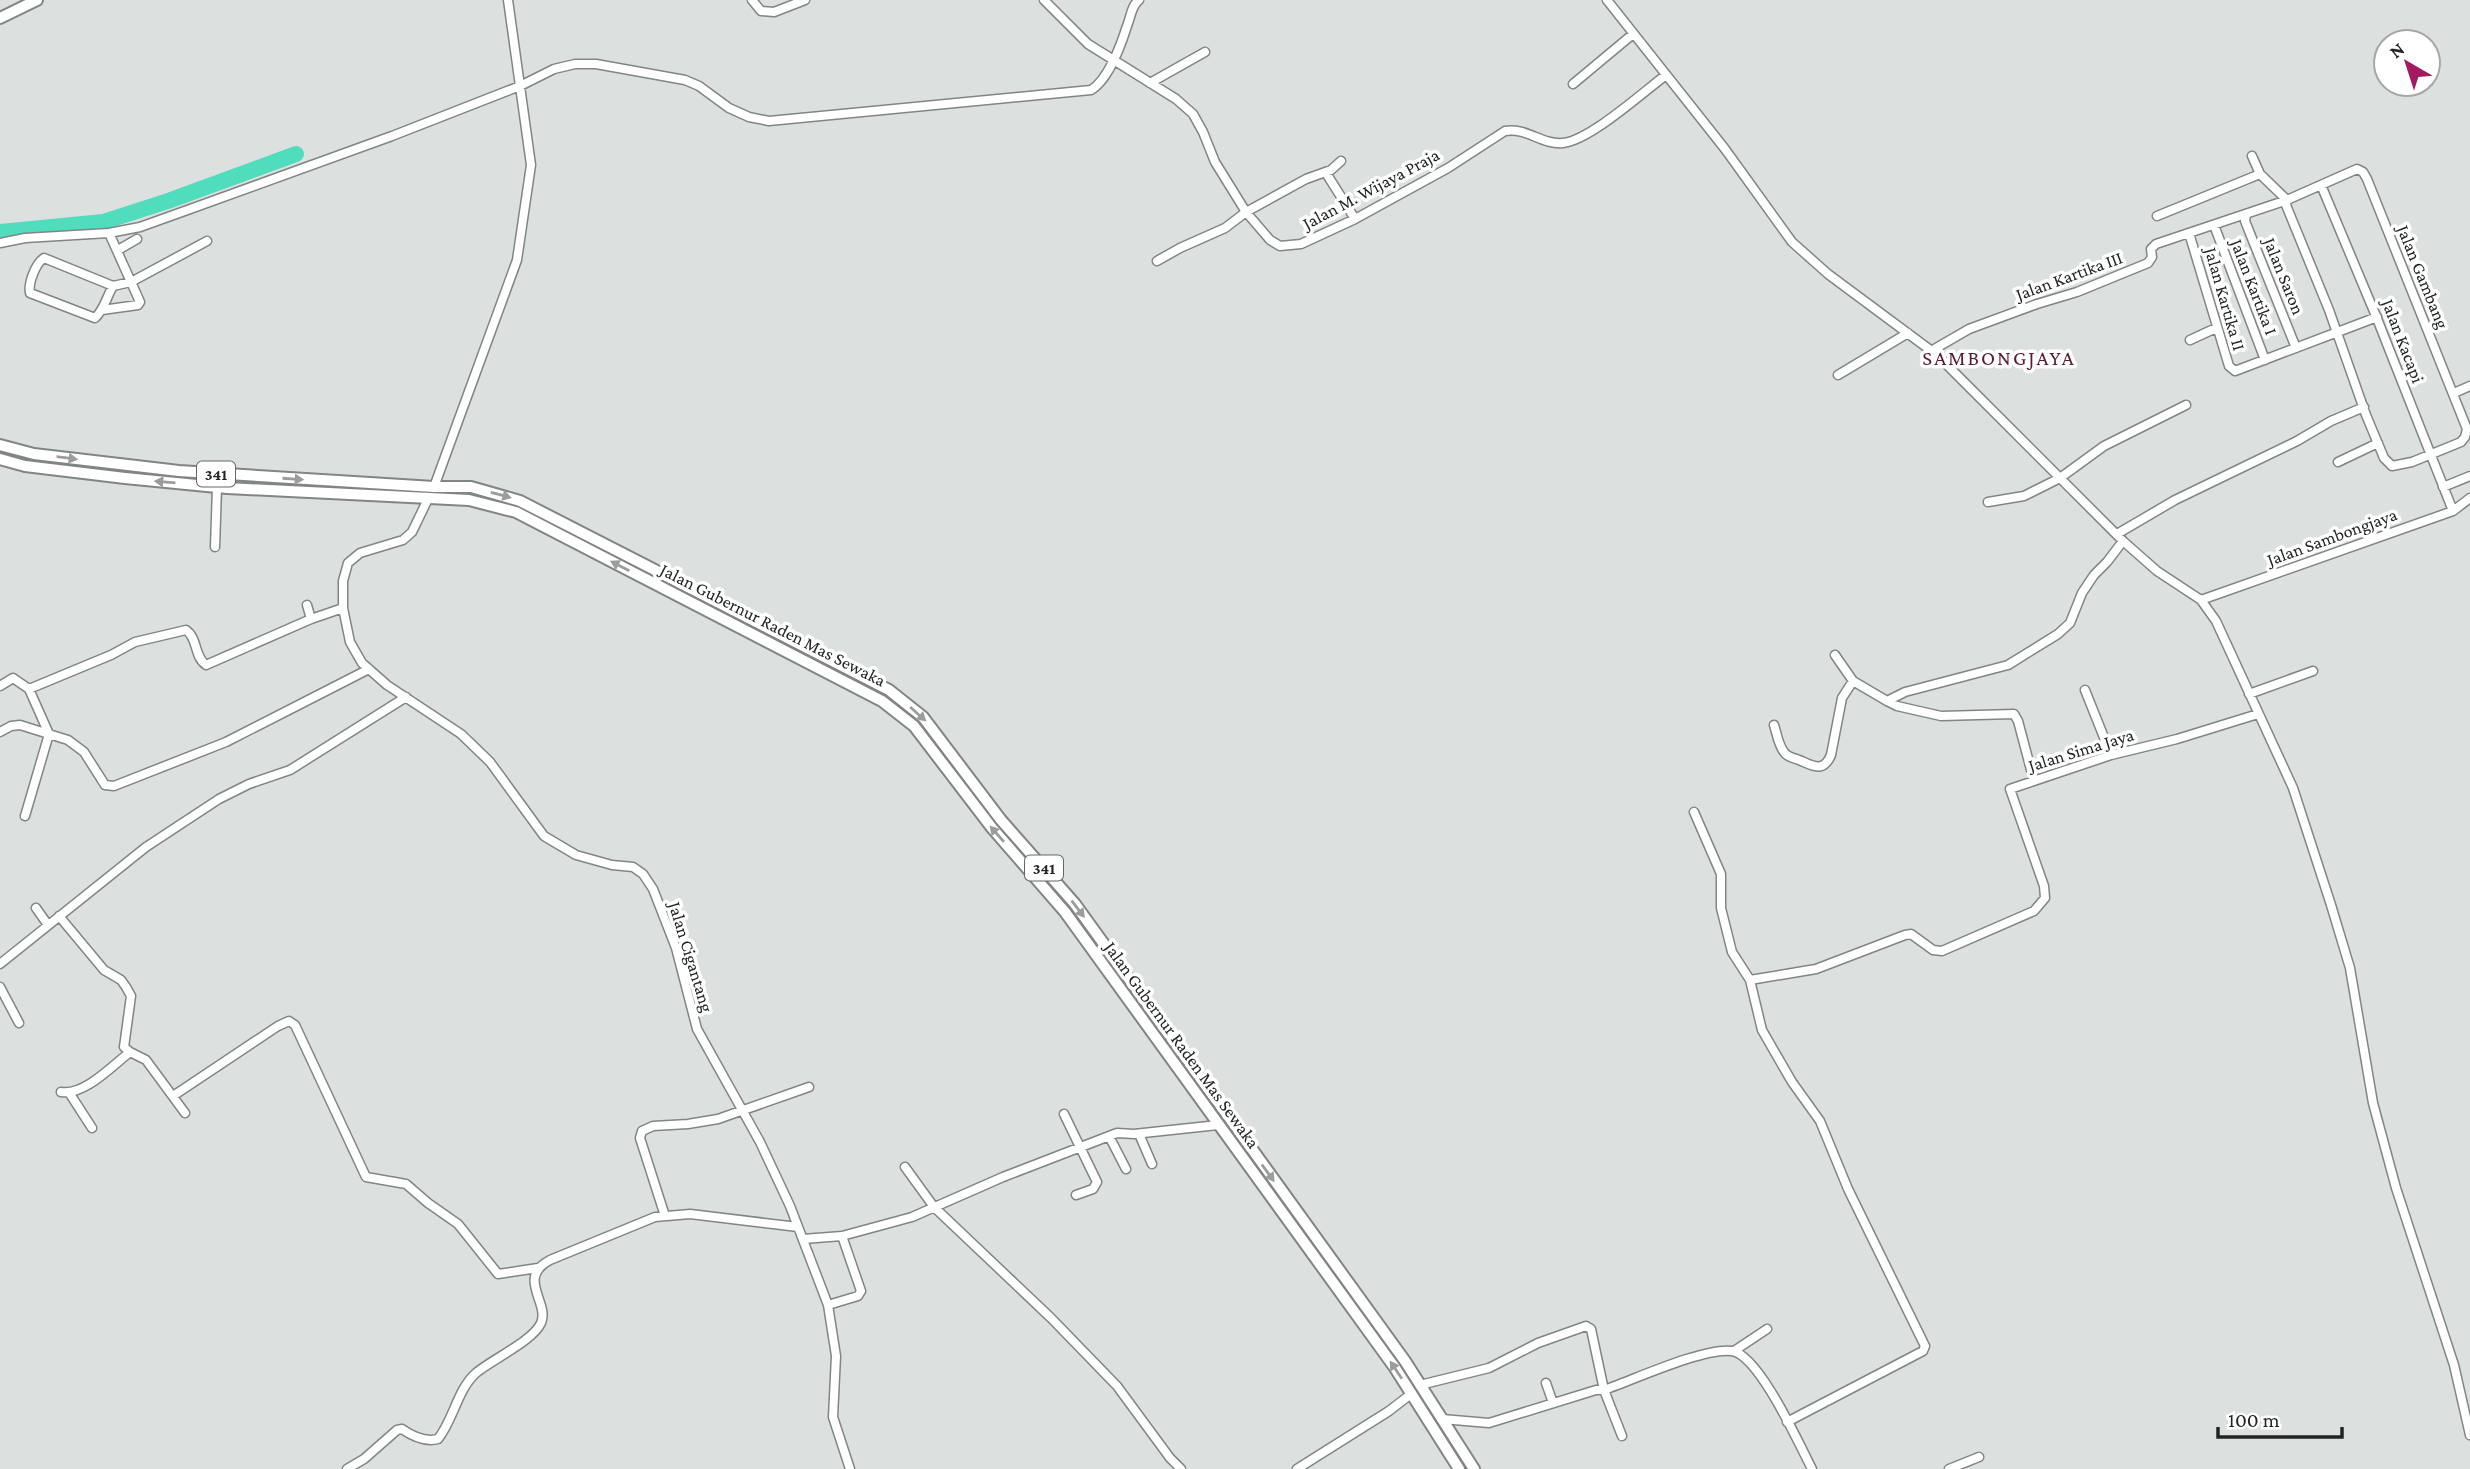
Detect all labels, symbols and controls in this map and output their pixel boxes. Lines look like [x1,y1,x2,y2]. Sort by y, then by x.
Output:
north arrow [2372,28,2442,98]
text: N [2385,38,2408,62]
street label: Jalan M. Wijaya Praja [1298,145,1443,235]
street label: Jalan Gambang [2392,220,2453,332]
street label: Jalan Saron [2259,233,2309,318]
street label: Jalan Kartika I [2226,234,2281,338]
street label: Jalan Kartika II [2200,243,2249,353]
street label: Jalan Kartika III [2011,247,2125,305]
street label: Jalan Kacapi [2377,294,2428,386]
district label: SAMBONGJAYA [1922,346,2076,370]
one-way arrow [56,453,78,464]
road number: 341 [197,461,235,486]
one-way arrow [283,473,305,484]
one-way arrow [153,476,175,487]
one-way arrow [491,491,512,501]
street label: Jalan Sambongjaya [2262,504,2400,571]
street label: Jalan Gubernur Raden Mas Sewaka [655,558,889,691]
one-way arrow [609,560,629,572]
one-way arrow [910,706,927,722]
street label: Jalan Sima Jaya [2024,724,2136,776]
one-way arrow [989,825,1005,843]
road number: 341 [1025,856,1063,880]
street label: Jalan Cigantang [664,898,717,1015]
one-way arrow [1071,900,1085,918]
street label: Jalan Gubernur Raden Mas Sewaka [1099,936,1264,1152]
one-way arrow [1261,1164,1275,1182]
one-way arrow [1389,1361,1403,1379]
scale bar [2218,1396,2342,1440]
text: 100 m [2228,1408,2280,1432]

